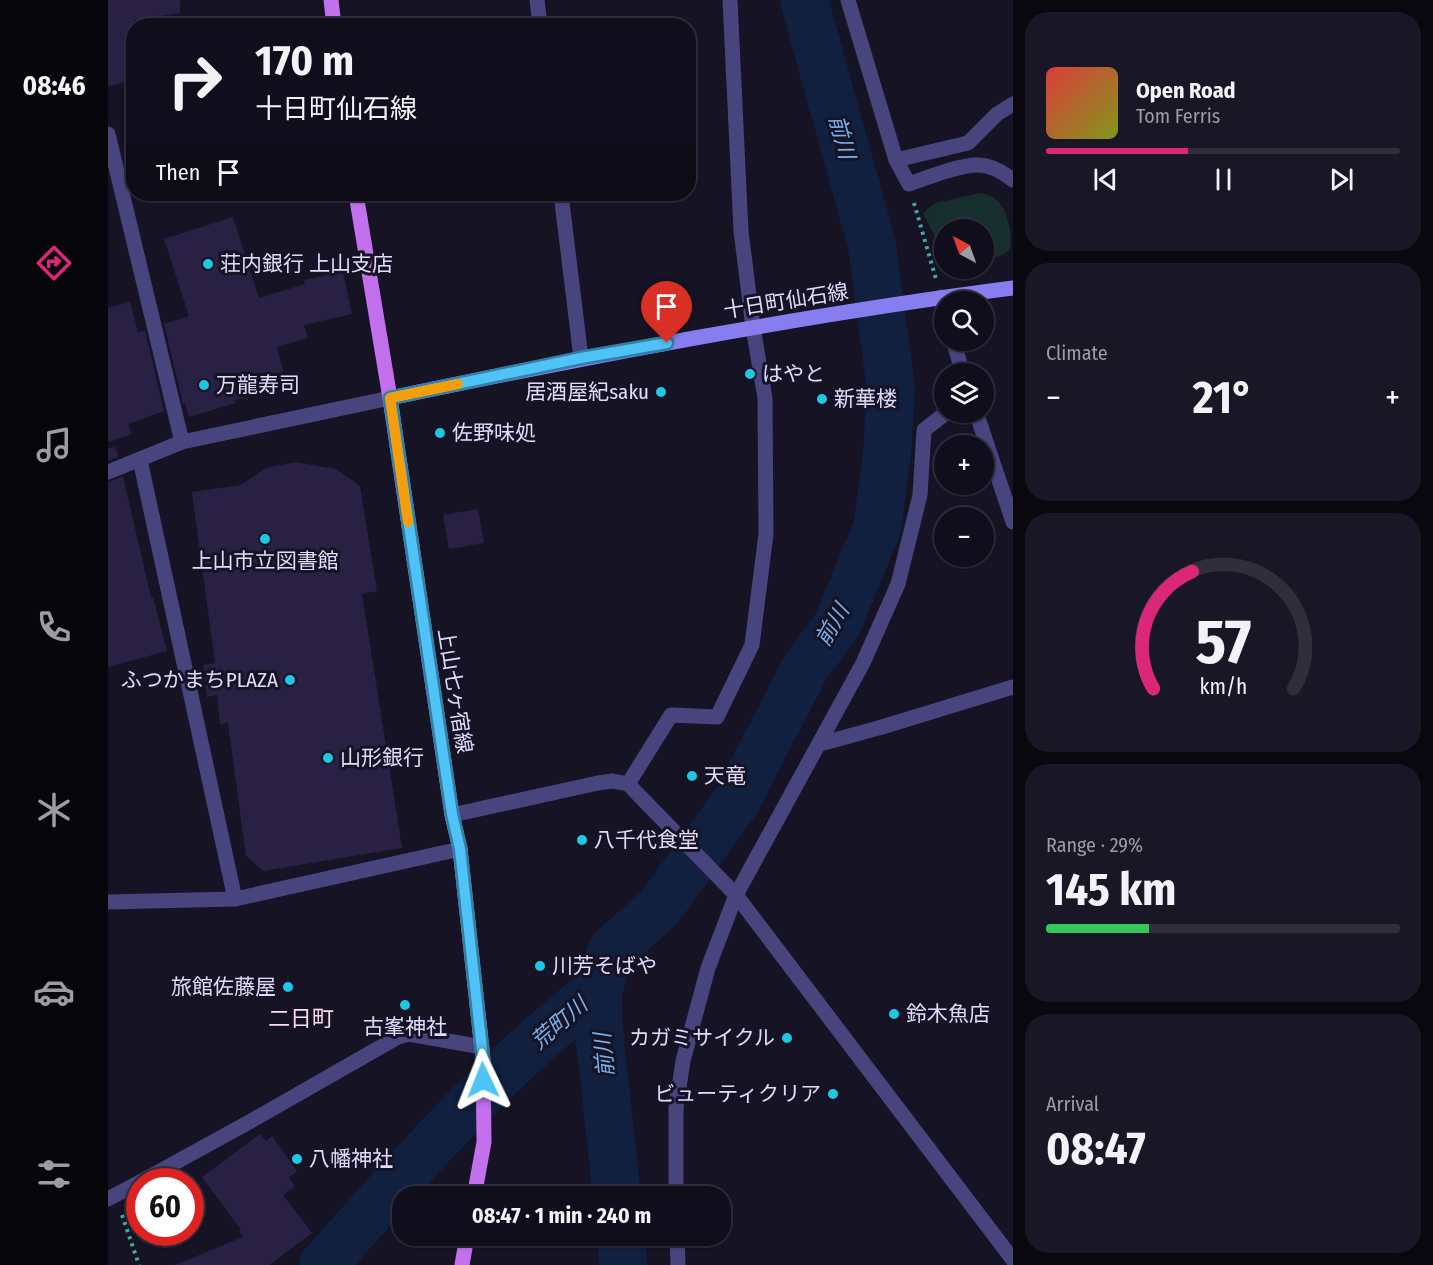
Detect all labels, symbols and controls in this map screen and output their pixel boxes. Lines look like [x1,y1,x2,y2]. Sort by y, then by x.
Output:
text: 170 m [255,36,354,86]
icon: right [156,42,234,120]
text: 08:46 [22,70,86,102]
text: Open Road [1136,77,1236,104]
text: 十日町仙石線 [255,93,417,125]
text: Tom Ferris [1136,104,1220,128]
water label: 前川 [823,112,861,164]
icon: arrive [212,156,245,189]
text: Then [156,159,200,186]
icon: previous [1089,163,1122,196]
icon: pause [1207,163,1240,196]
icon: next [1325,163,1358,196]
north arrow [934,219,994,279]
map controls [934,219,994,567]
icon: directions [33,242,75,284]
place label: 荘内銀行 上山支店 [220,251,393,277]
marker: 荘内銀行 上山支店 [201,257,215,271]
street label: 十日町仙石線 [722,278,850,324]
pin [641,281,692,343]
icon: arrive [650,290,683,323]
button: search [934,291,994,351]
text: Climate [1046,341,1108,365]
place label: はやと [762,361,825,387]
button: layers [934,363,994,423]
marker: はやと [743,367,757,381]
text: 21° [1193,371,1253,425]
place label: 万龍寿司 [216,372,300,398]
marker: 万龍寿司 [197,378,211,392]
text: − [1046,378,1061,418]
text: + [1385,378,1400,418]
place label: 居酒屋紀saku [525,379,649,405]
marker: 居酒屋紀saku [654,385,668,399]
place label: 新華楼 [834,386,897,412]
marker: 新華楼 [815,392,829,406]
place label: 佐野味処 [452,420,536,446]
icon: music [33,424,75,466]
marker: 佐野味処 [433,426,447,440]
button: + [934,435,994,495]
button: − [934,507,994,567]
marker: 上山市立図書館 [258,532,272,546]
place label: 上山市立図書館 [192,548,339,574]
water label: 前川 [809,597,856,651]
icon: phone [33,606,75,648]
text: 57 [1195,606,1251,681]
street label: 上山七ヶ宿線 [432,627,478,755]
place label: ふつかまちPLAZA [121,667,278,693]
marker: ふつかまちPLAZA [283,673,297,687]
text: km/h [1199,675,1247,701]
place label: 山形銀行 [340,745,424,771]
marker: 山形銀行 [321,751,335,765]
place label: 天竜 [704,763,746,789]
marker: 天竜 [685,769,699,783]
icon: climate [33,789,75,831]
place label: 八千代食堂 [594,827,699,853]
marker: 八千代食堂 [575,833,589,847]
text: Range · 29% [1046,833,1143,857]
text: 145 km [1046,863,1176,917]
place label: 川芳そばや [552,953,657,979]
marker: 川芳そばや [533,959,547,973]
icon: car [33,971,75,1013]
place label: 旅館佐藤屋 [171,974,276,1000]
marker: 旅館佐藤屋 [281,980,295,994]
water label: 荒町川 [525,990,594,1055]
marker: 古峯神社 [398,998,412,1012]
place label: 鈴木魚店 [906,1001,990,1027]
district label: 二日町 [268,1005,334,1032]
marker: 鈴木魚店 [887,1007,901,1021]
place label: 古峯神社 [363,1014,447,1040]
place label: カガミサイクル [629,1025,775,1051]
water label: 前川 [588,1030,619,1078]
marker: カガミサイクル [780,1031,794,1045]
position arrow [451,1048,515,1112]
place label: ビューティクリア [654,1081,821,1107]
marker: ビューティクリア [826,1087,840,1101]
text: Arrival [1046,1092,1099,1116]
text: 08:47 [1046,1122,1146,1176]
place label: 八幡神社 [309,1146,393,1172]
marker: 八幡神社 [290,1152,304,1166]
icon: filters [33,1153,75,1195]
speed limit sign: 60 [126,1168,204,1246]
text: 08:47 · 1 min · 240 m [472,1202,651,1229]

